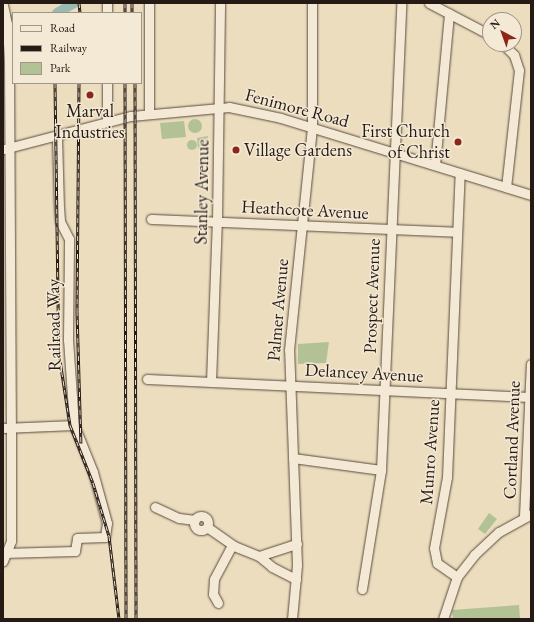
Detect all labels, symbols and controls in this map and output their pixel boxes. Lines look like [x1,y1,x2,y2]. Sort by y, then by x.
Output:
legend [12,12,142,84]
north arrow [482,12,522,52]
text: N [487,15,503,32]
text: Road [50,20,75,36]
text: Railway [50,40,87,56]
text: Park [50,60,70,76]
street label: Fenimore Road [243,84,351,132]
marker: Marval Industries [85,90,95,100]
place label: Marval Industries [56,101,124,144]
place label: First Church of Christ [361,121,450,164]
marker: First Church of Christ [453,137,463,147]
street label: Stanley Avenue [190,139,214,245]
place label: Village Gardens [244,139,352,161]
marker: Village Gardens [231,145,241,155]
street label: Heathcote Avenue [241,196,369,224]
street label: Prospect Avenue [359,238,385,354]
street label: Palmer Avenue [263,258,293,362]
street label: Railroad Way [42,278,66,372]
street label: Delancey Avenue [304,359,424,387]
street label: Cortland Avenue [499,380,525,500]
street label: Munro Avenue [416,399,444,505]

